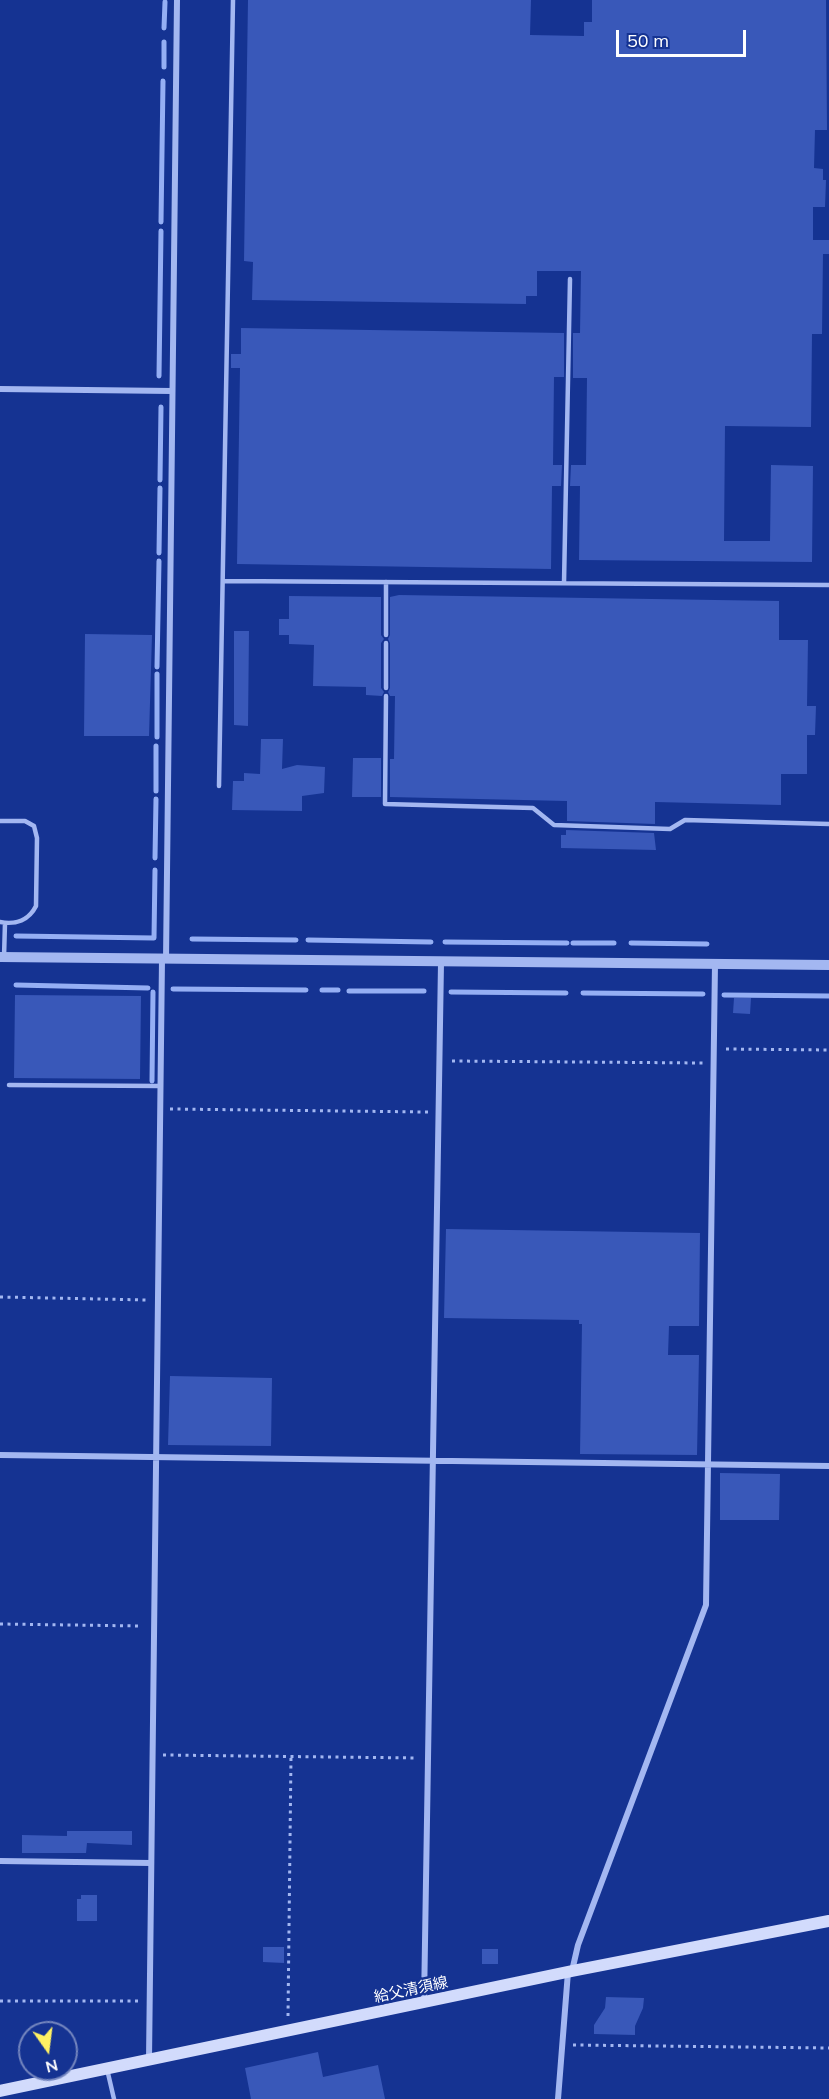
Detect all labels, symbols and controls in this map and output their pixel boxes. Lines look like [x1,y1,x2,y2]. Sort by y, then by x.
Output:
scale bar [619,18,750,56]
text: 50 m [627,29,669,52]
street label: 給父清須線 [372,1973,450,2007]
north arrow [18,2021,78,2081]
text: N [44,2055,60,2078]

